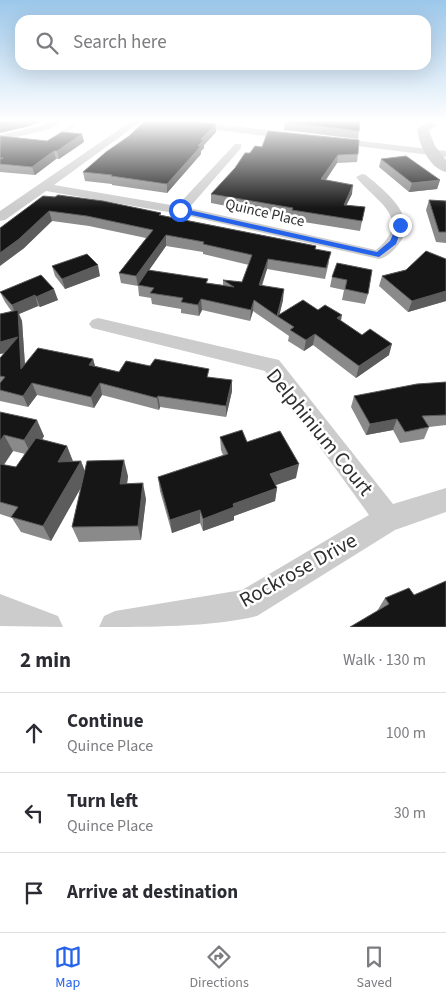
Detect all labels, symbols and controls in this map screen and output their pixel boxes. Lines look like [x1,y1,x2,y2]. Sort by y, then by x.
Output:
search box [15,15,431,70]
icon: search [33,29,61,57]
text: Search here [73,29,167,56]
street label: Quince Place [223,194,307,232]
route start [169,199,192,222]
route end [389,214,412,237]
street label: Delphinium Court [259,362,381,502]
street label: Rockrose Drive [234,525,362,615]
text: 2 min [20,645,71,675]
text: Walk · 130 m [343,649,426,671]
text: Continue [67,708,144,735]
icon: ahead [20,719,48,747]
text: 100 m [386,722,426,744]
text: Quince Place [67,735,153,757]
text: Turn left [67,788,138,815]
icon: left [20,799,48,827]
text: 30 m [394,802,426,824]
text: Quince Place [67,815,153,837]
icon: arrive [20,879,48,907]
text: Arrive at destination [67,879,238,906]
tab: Map [54,943,82,993]
tab: Directions [190,943,249,993]
tab: Saved [356,943,392,993]

